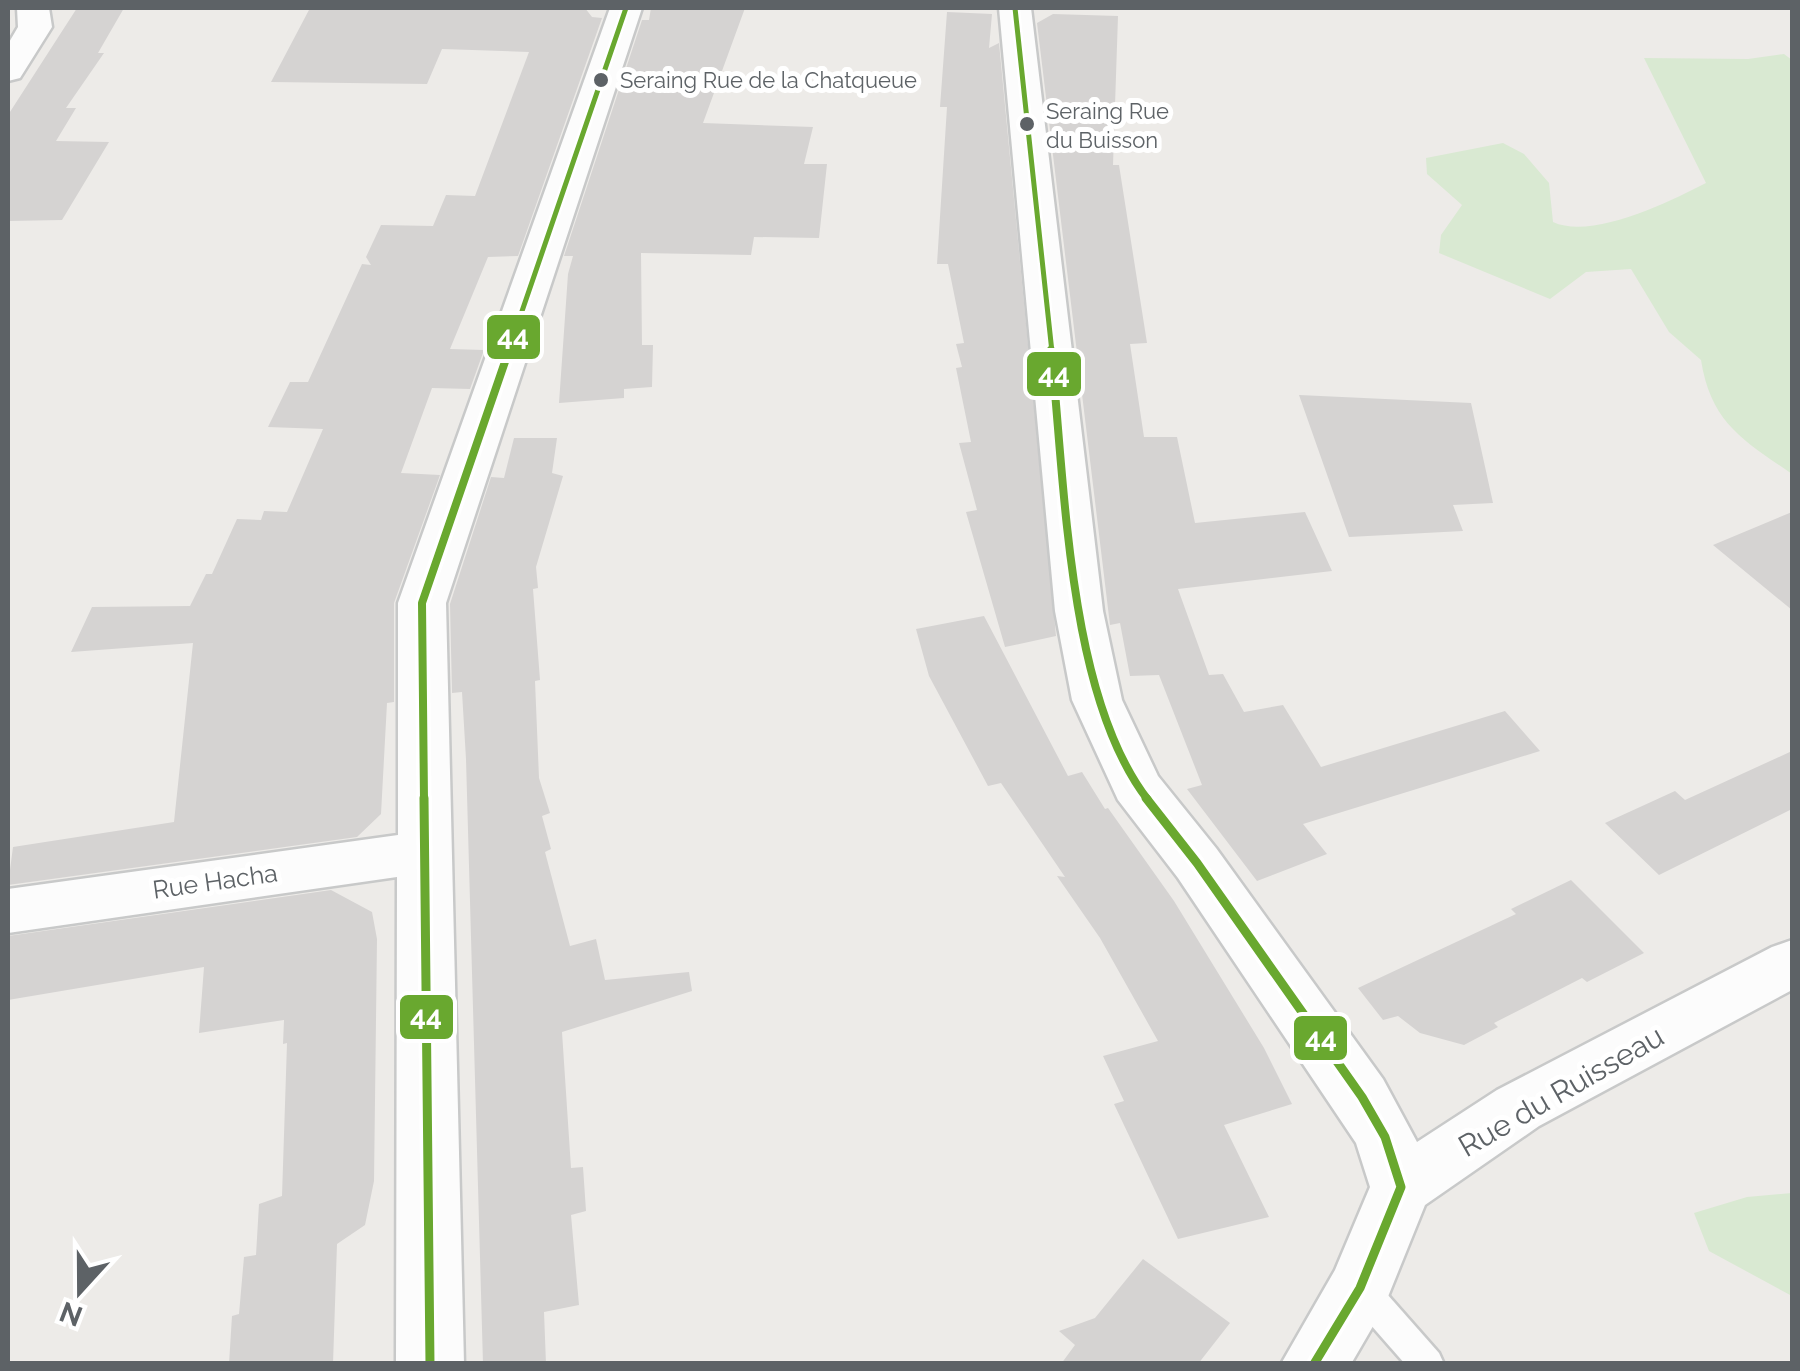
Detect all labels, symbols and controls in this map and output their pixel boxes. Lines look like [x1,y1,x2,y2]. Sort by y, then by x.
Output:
place label: Seraing Rue de la Chatqueue [620,67,917,93]
marker: Seraing Rue de la Chatqueue [591,70,611,90]
place label: Seraing Rue du Buisson [1046,98,1169,153]
marker: Seraing Rue du Buisson [1017,114,1037,134]
line badge: 44 [485,313,542,361]
text: 44 [497,320,529,353]
line badge: 44 [1025,350,1083,398]
text: 44 [1038,358,1070,391]
street label: Rue Hacha [151,857,279,905]
line badge: 44 [398,993,455,1041]
text: 44 [410,1000,442,1033]
line badge: 44 [1292,1014,1349,1062]
street label: Rue du Ruisseau [1452,1018,1670,1164]
text: 44 [1305,1022,1337,1055]
north arrow [30,1241,130,1341]
text: N [55,1295,87,1333]

